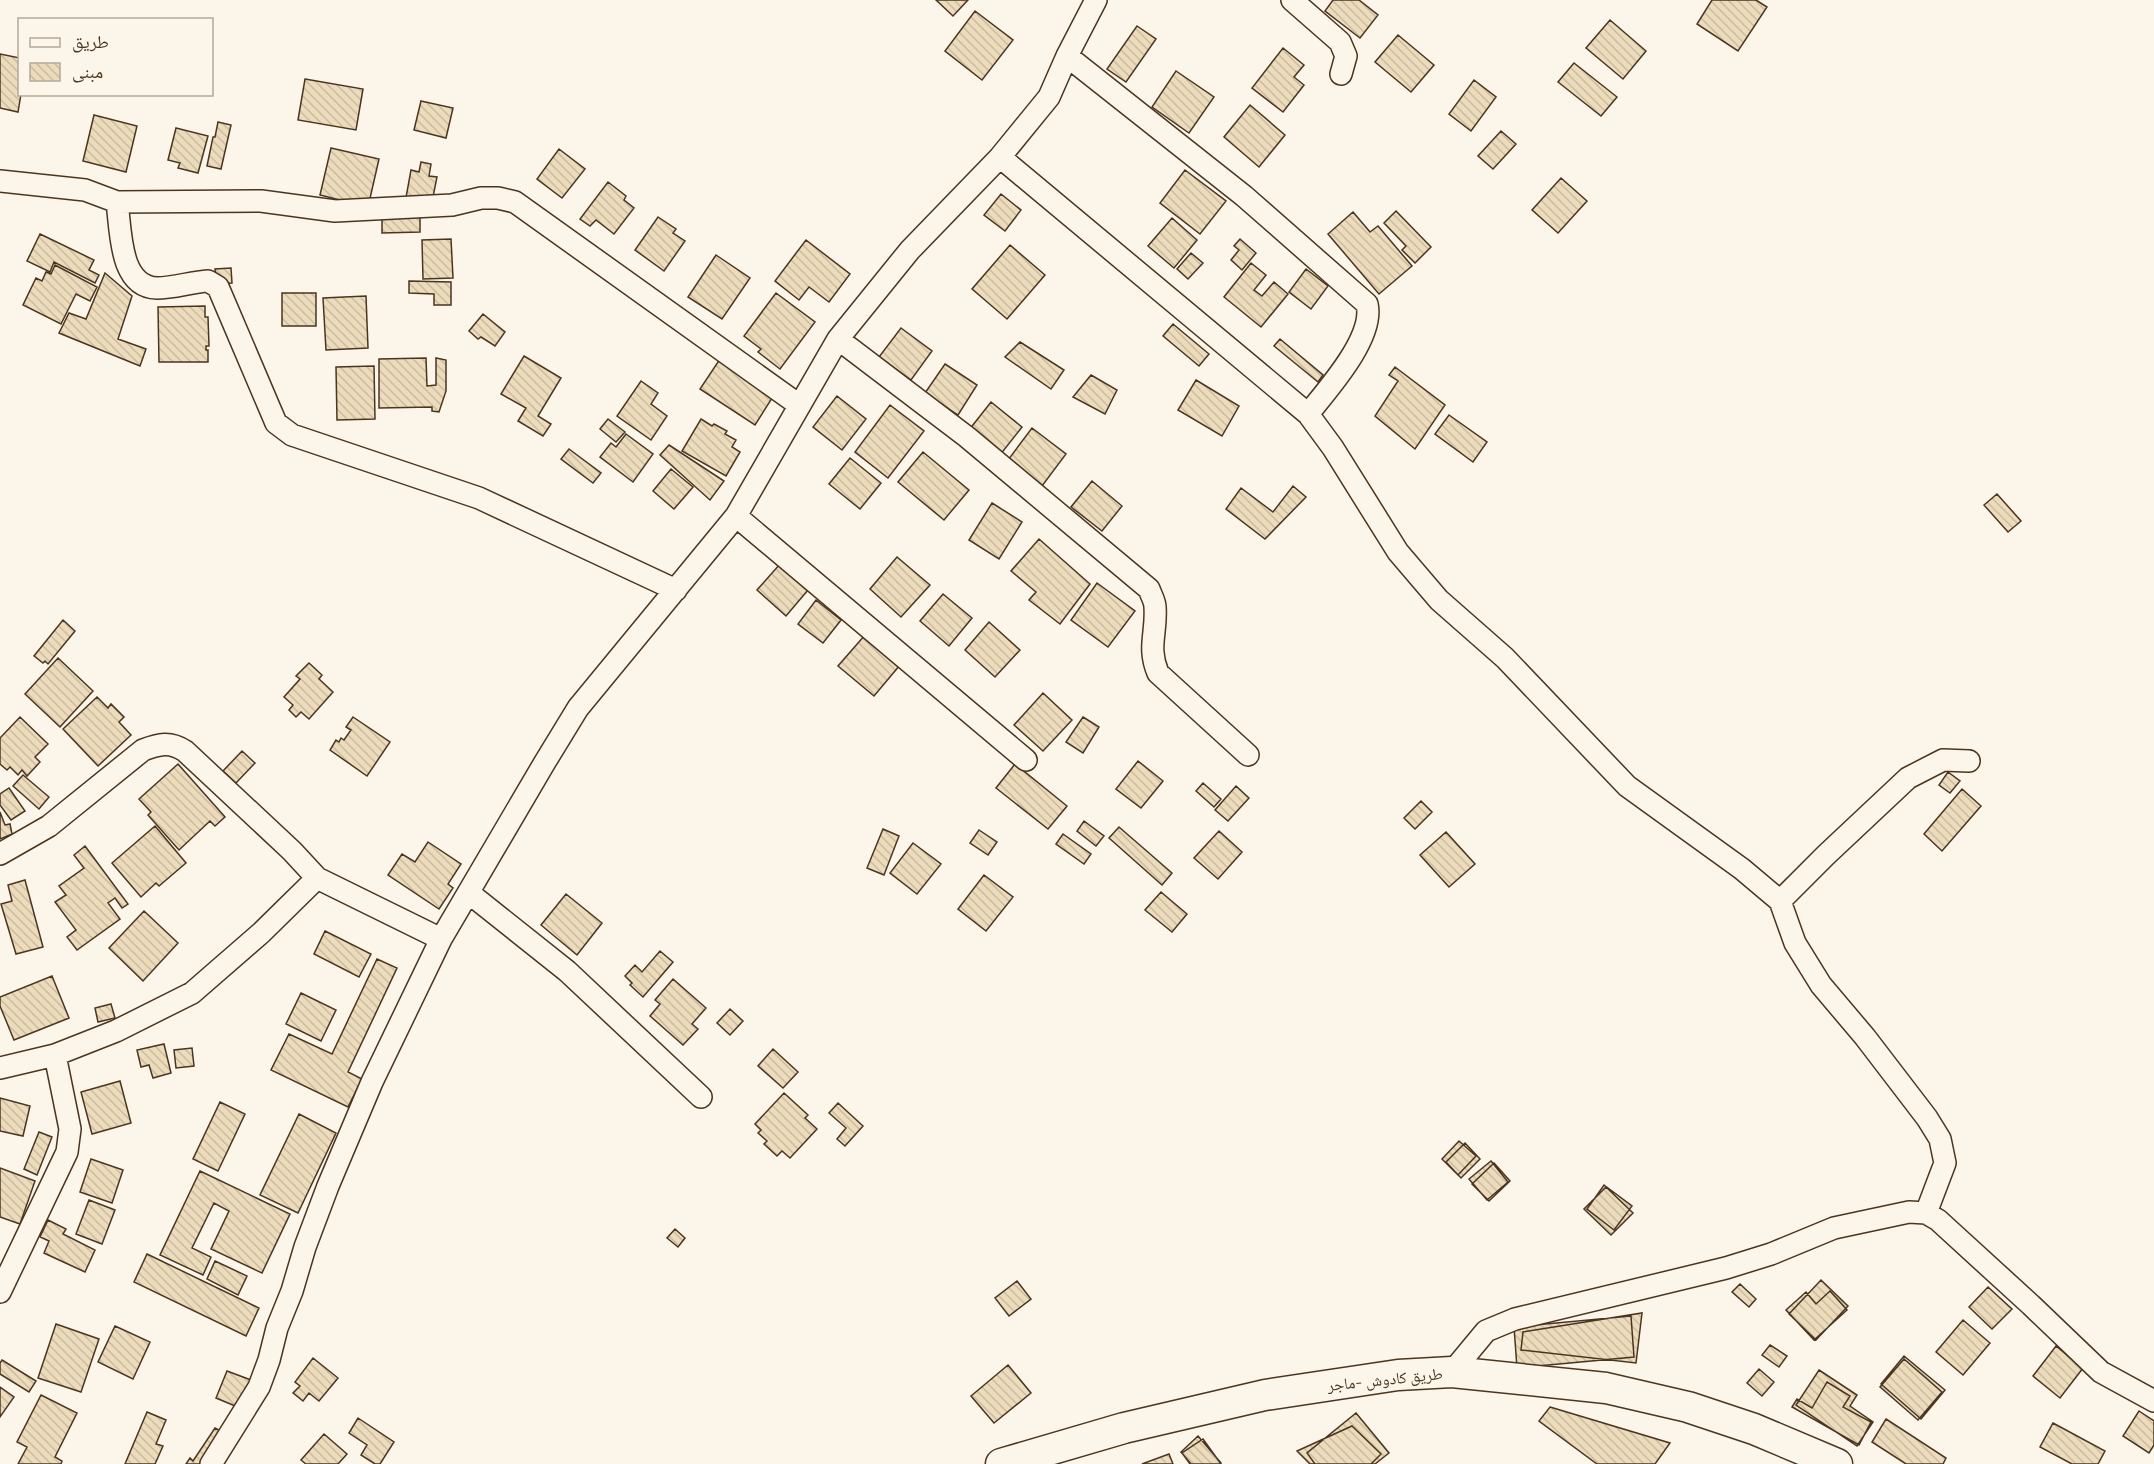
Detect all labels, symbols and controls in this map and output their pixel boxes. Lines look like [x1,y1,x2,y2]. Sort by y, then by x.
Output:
legend [18,18,213,96]
text: طريق [72,28,109,55]
text: مبنى [72,58,103,85]
street label: طريق كادوش -ماجر [1325,1361,1444,1397]

